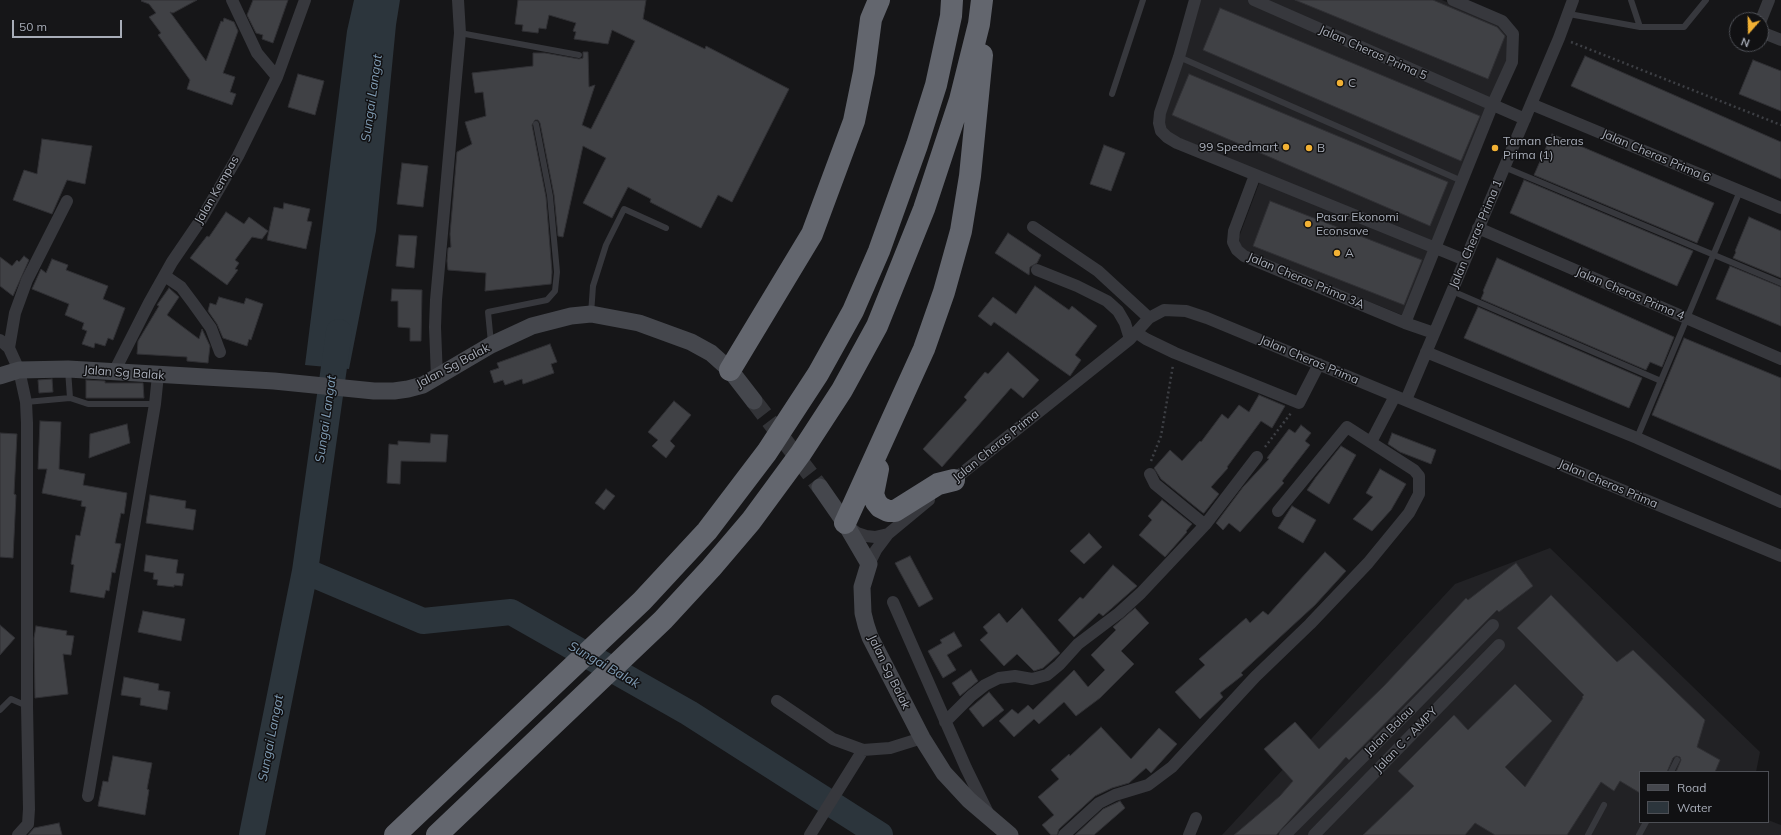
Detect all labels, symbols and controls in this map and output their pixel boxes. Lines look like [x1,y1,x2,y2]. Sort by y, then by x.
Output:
scale bar [14,12,124,38]
north arrow [1729,12,1769,52]
text: 50 m [19,19,47,34]
street label: Jalan Cheras Prima 5 [1317,23,1429,83]
text: N [1739,34,1752,50]
water label: Sungai Langat [358,53,386,143]
place label: C [1348,76,1356,90]
marker: C [1335,78,1345,88]
street label: Jalan Cheras Prima 6 [1599,127,1713,185]
place label: Taman Cheras Prima (1) [1503,134,1584,162]
place label: 99 Speedmart [1199,140,1278,154]
place label: B [1317,141,1325,155]
marker: 99 Speedmart [1281,142,1291,152]
marker: B [1304,143,1314,153]
marker: Taman Cheras Prima (1) [1490,143,1500,153]
street label: Jalan Kempas [192,153,242,227]
street label: Jalan Cheras Prima 1 [1447,177,1505,291]
place label: Pasar Ekonomi Econsave [1316,210,1399,238]
marker: Pasar Ekonomi Econsave [1303,219,1313,229]
place label: A [1345,246,1354,260]
marker: A [1332,248,1342,258]
street label: Jalan Cheras Prima 3A [1245,250,1367,312]
street label: Jalan Cheras Prima 4 [1573,265,1687,323]
street label: Jalan Cheras Prima [1257,333,1361,387]
street label: Jalan Sg Balak [414,341,492,391]
street label: Jalan Sg Balak [83,363,165,383]
water label: Sungai Langat [312,374,340,464]
street label: Jalan Cheras Prima [950,407,1042,485]
street label: Jalan Cheras Prima [1556,457,1660,511]
street label: Jalan Sg Balak [865,633,913,711]
water label: Sungai Balak [566,638,642,692]
water label: Sungai Langat [255,693,287,783]
street label: Jalan Balau [1361,703,1417,759]
street label: Jalan C - AMPY [1371,704,1441,776]
legend [1639,771,1769,823]
text: Road [1677,780,1706,795]
text: Water [1677,800,1712,815]

